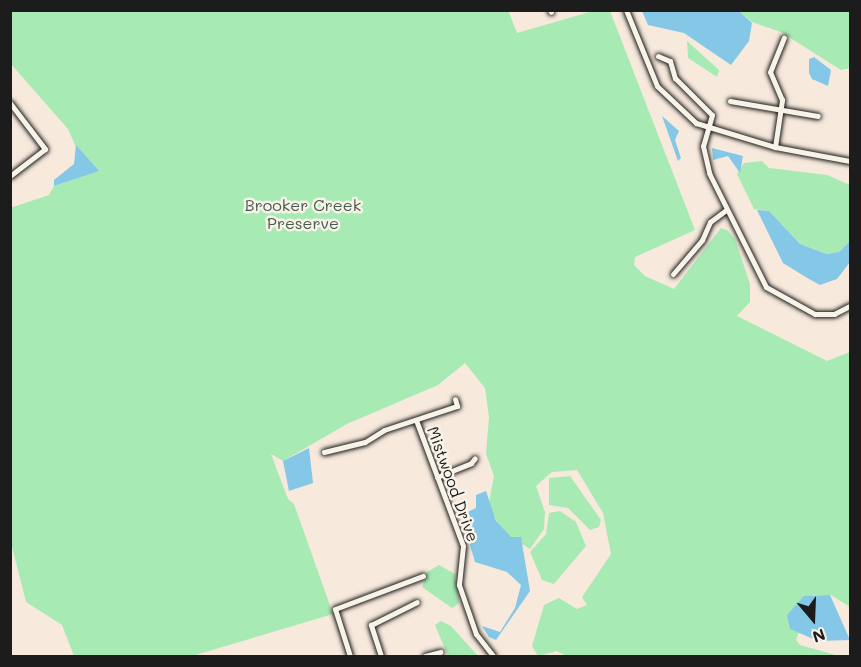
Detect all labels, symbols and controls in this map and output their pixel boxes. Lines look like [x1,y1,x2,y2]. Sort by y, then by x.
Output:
park label: Brooker Creek Preserve [245,195,361,233]
street label: Mistwood Drive [423,424,483,544]
north arrow [783,589,843,649]
text: N [810,625,828,648]

